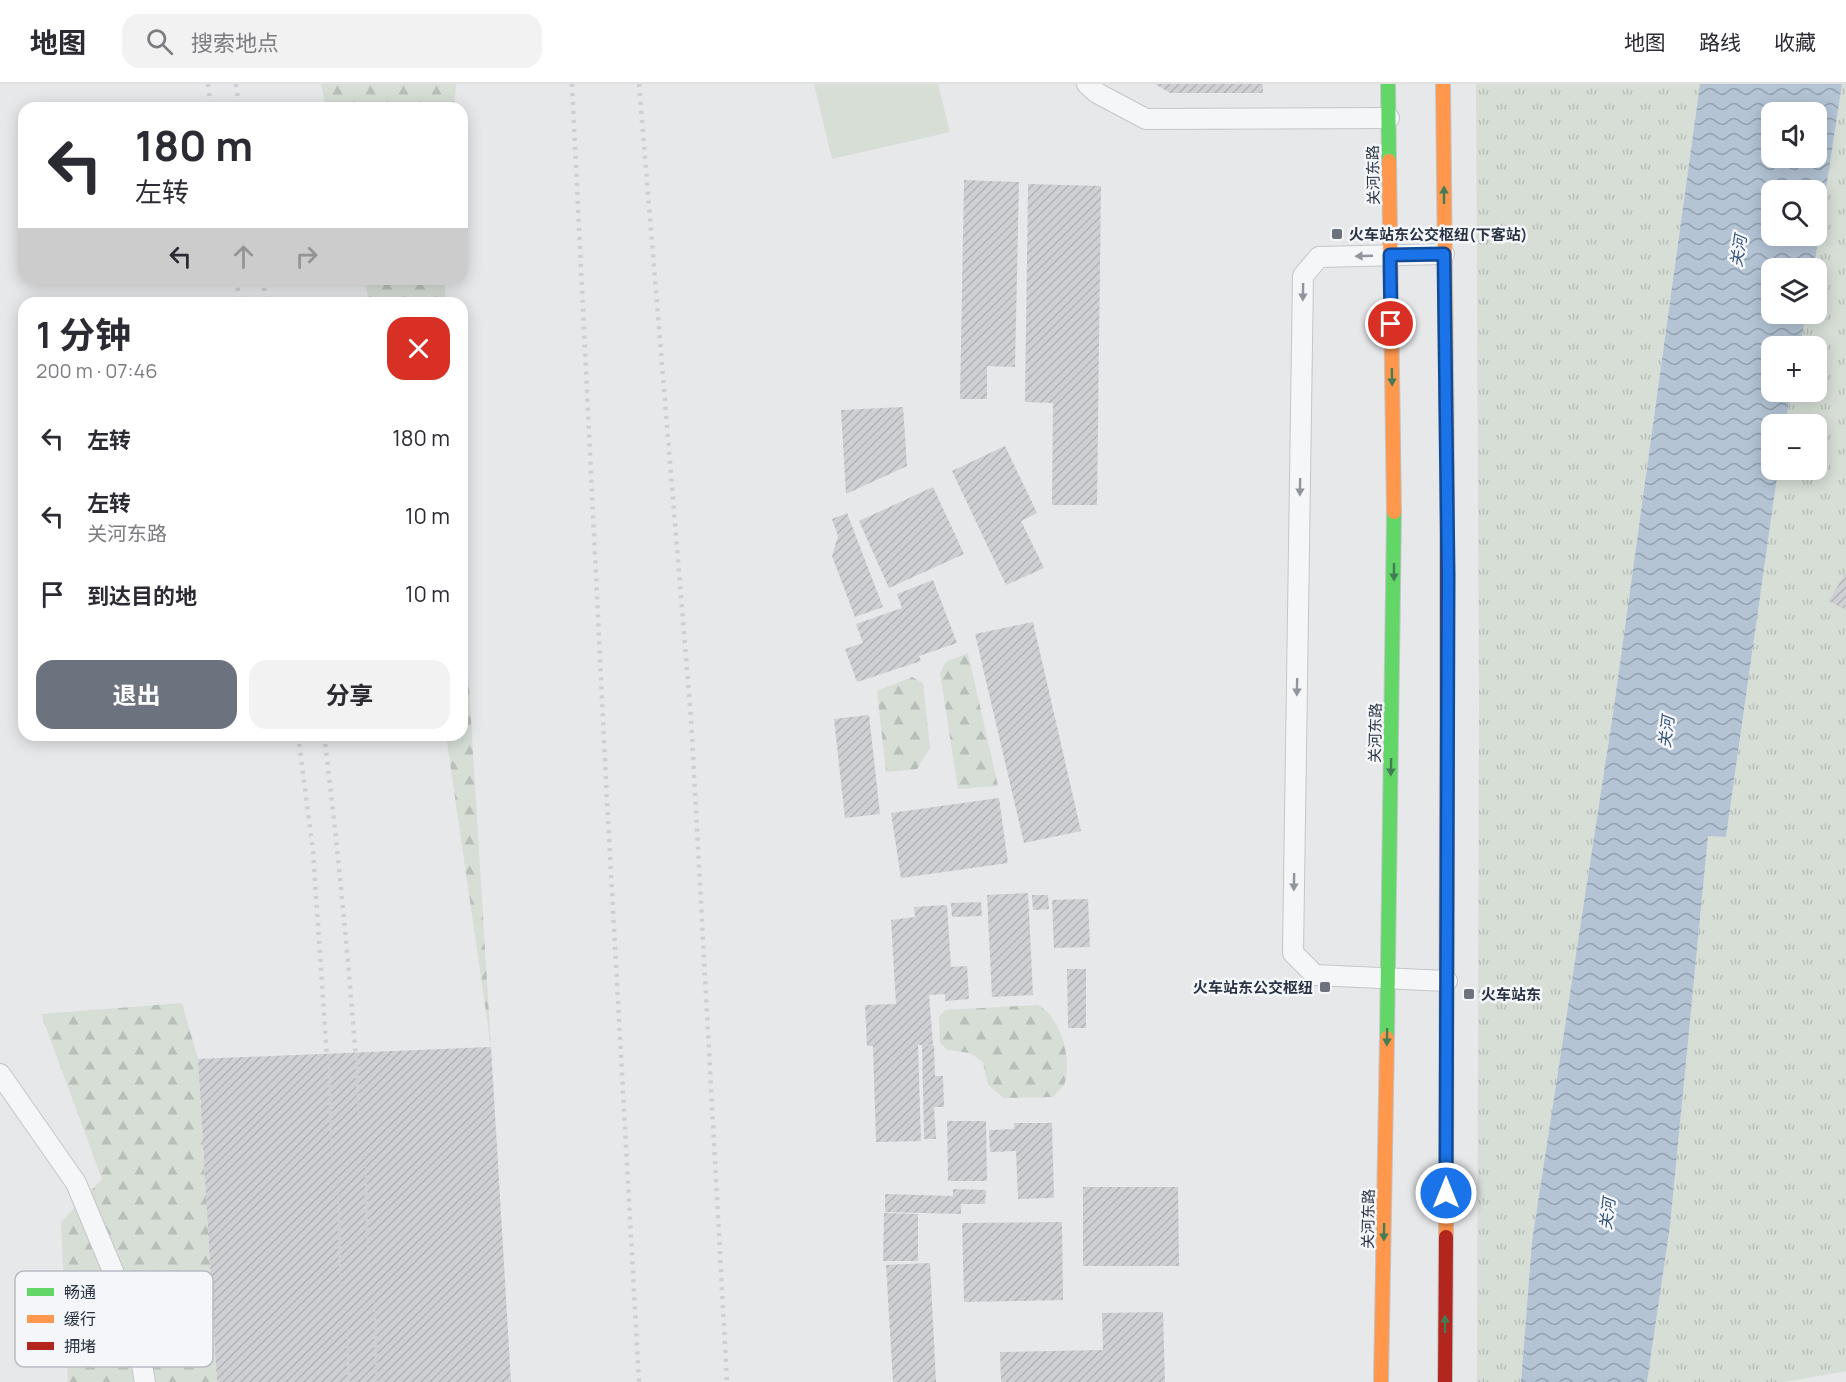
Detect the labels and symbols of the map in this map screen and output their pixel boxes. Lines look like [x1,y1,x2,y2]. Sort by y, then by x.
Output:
street label: 关河东路 [1362,145,1384,205]
one-way arrow [1439,186,1449,205]
place label: 火车站东公交枢纽(下客站) [1349,224,1528,245]
marker: 火车站东公交枢纽(下客站) [1330,227,1344,241]
water label: 关河 [1725,231,1752,269]
one-way arrow [1354,252,1373,261]
one-way arrow [1298,282,1307,301]
pin [1365,298,1416,349]
one-way arrow [1387,367,1397,386]
one-way arrow [1295,477,1305,496]
one-way arrow [1389,562,1399,581]
one-way arrow [1292,678,1302,697]
street label: 关河东路 [1364,703,1386,763]
water label: 关河 [1653,712,1679,749]
one-way arrow [1386,757,1396,776]
one-way arrow [1289,873,1299,892]
place label: 火车站东公交枢纽 [1193,977,1313,998]
marker: 火车站东公交枢纽 [1318,980,1332,994]
place label: 火车站东 [1481,984,1541,1005]
marker: 火车站东 [1462,987,1476,1001]
one-way arrow [1382,1028,1392,1047]
position arrow [1414,1161,1478,1225]
street label: 关河东路 [1357,1189,1379,1249]
water label: 关河 [1594,1194,1620,1231]
one-way arrow [1379,1223,1389,1242]
legend [15,1271,213,1367]
text: 畅通 [64,1281,96,1303]
text: 缓行 [64,1308,96,1330]
one-way arrow [1440,1314,1450,1333]
text: 拥堵 [64,1335,96,1357]

